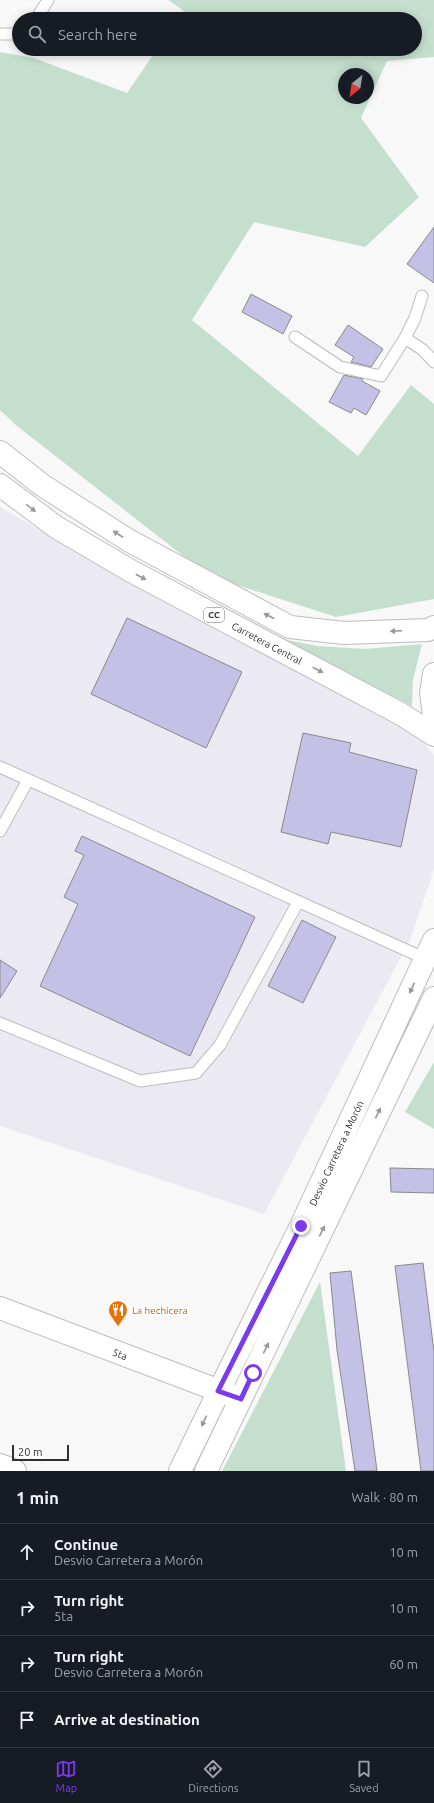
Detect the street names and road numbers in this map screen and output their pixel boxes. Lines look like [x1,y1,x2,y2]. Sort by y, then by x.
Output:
road number: CC [204,608,224,622]
street label: Carretera Central [230,620,304,667]
street label: Desvio Carretera a Morón [307,1099,366,1208]
street label: 5ta [111,1347,129,1362]

